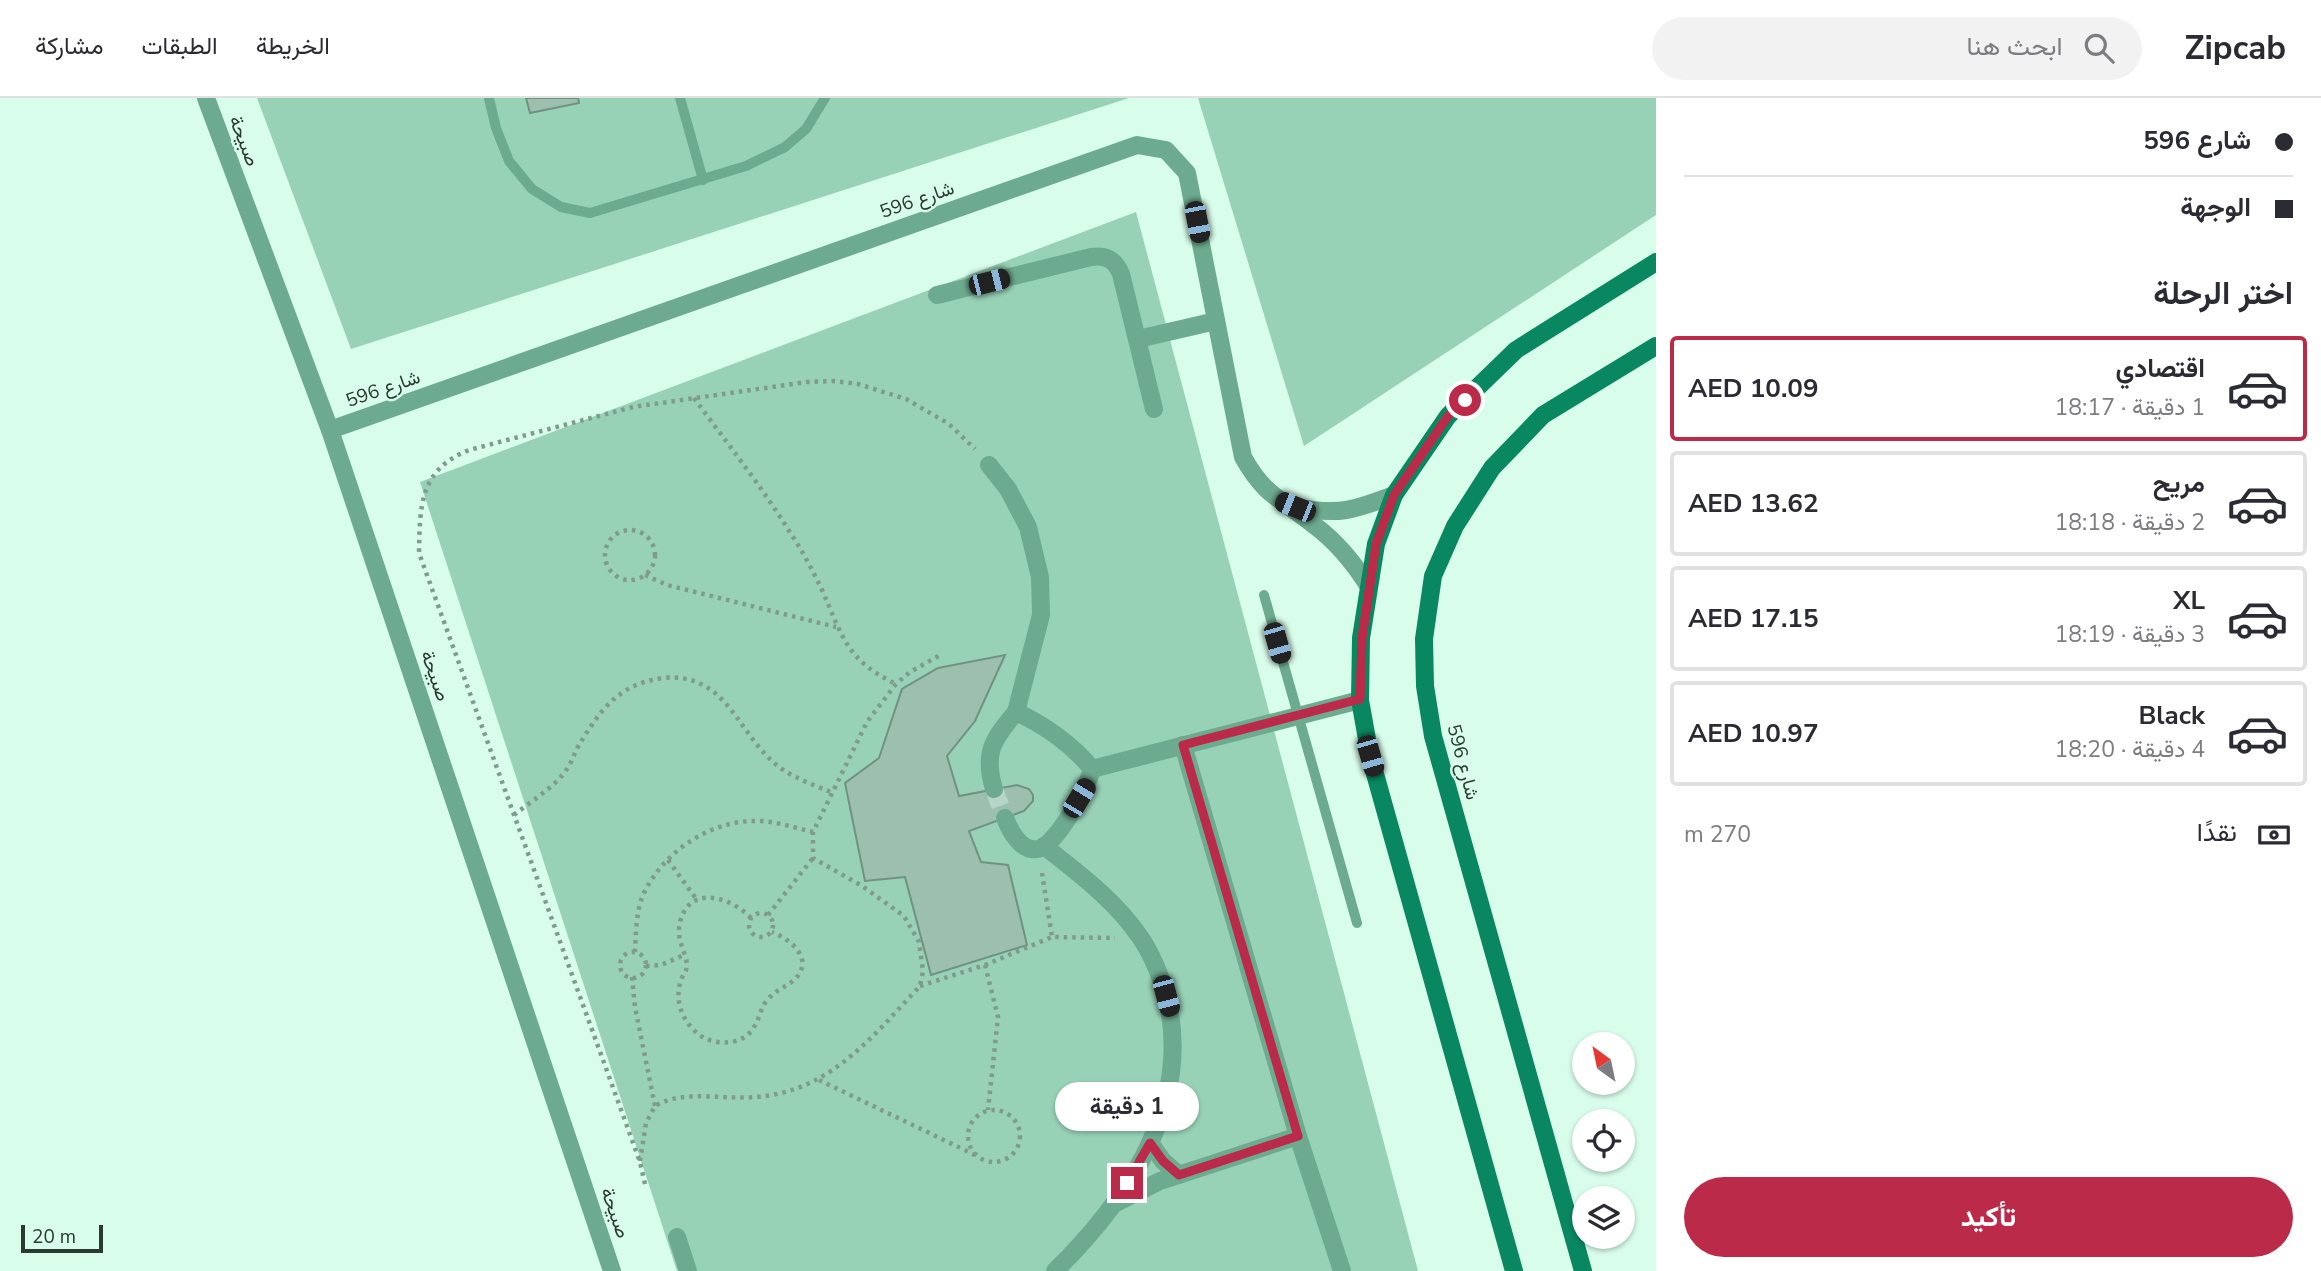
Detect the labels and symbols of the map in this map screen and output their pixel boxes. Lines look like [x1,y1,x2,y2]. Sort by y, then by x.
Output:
street label: صبيحة [223,112,265,170]
street label: شارع 596 [876,175,958,225]
car [1183,199,1212,245]
car [967,267,1012,297]
street label: شارع 596 [342,364,424,414]
route start [1449,384,1481,416]
car [1272,489,1319,525]
car [1262,620,1293,666]
street label: صبيحة [414,647,456,705]
street label: شارع 596 [1440,721,1486,803]
car [1355,733,1386,779]
car [1060,775,1099,821]
car [1151,973,1182,1019]
north arrow [1572,1032,1634,1096]
callout: 1 دقيقة [1055,1082,1199,1130]
route end [1111,1167,1143,1199]
street label: صبيحة [594,1184,636,1242]
scale bar [21,1222,103,1254]

